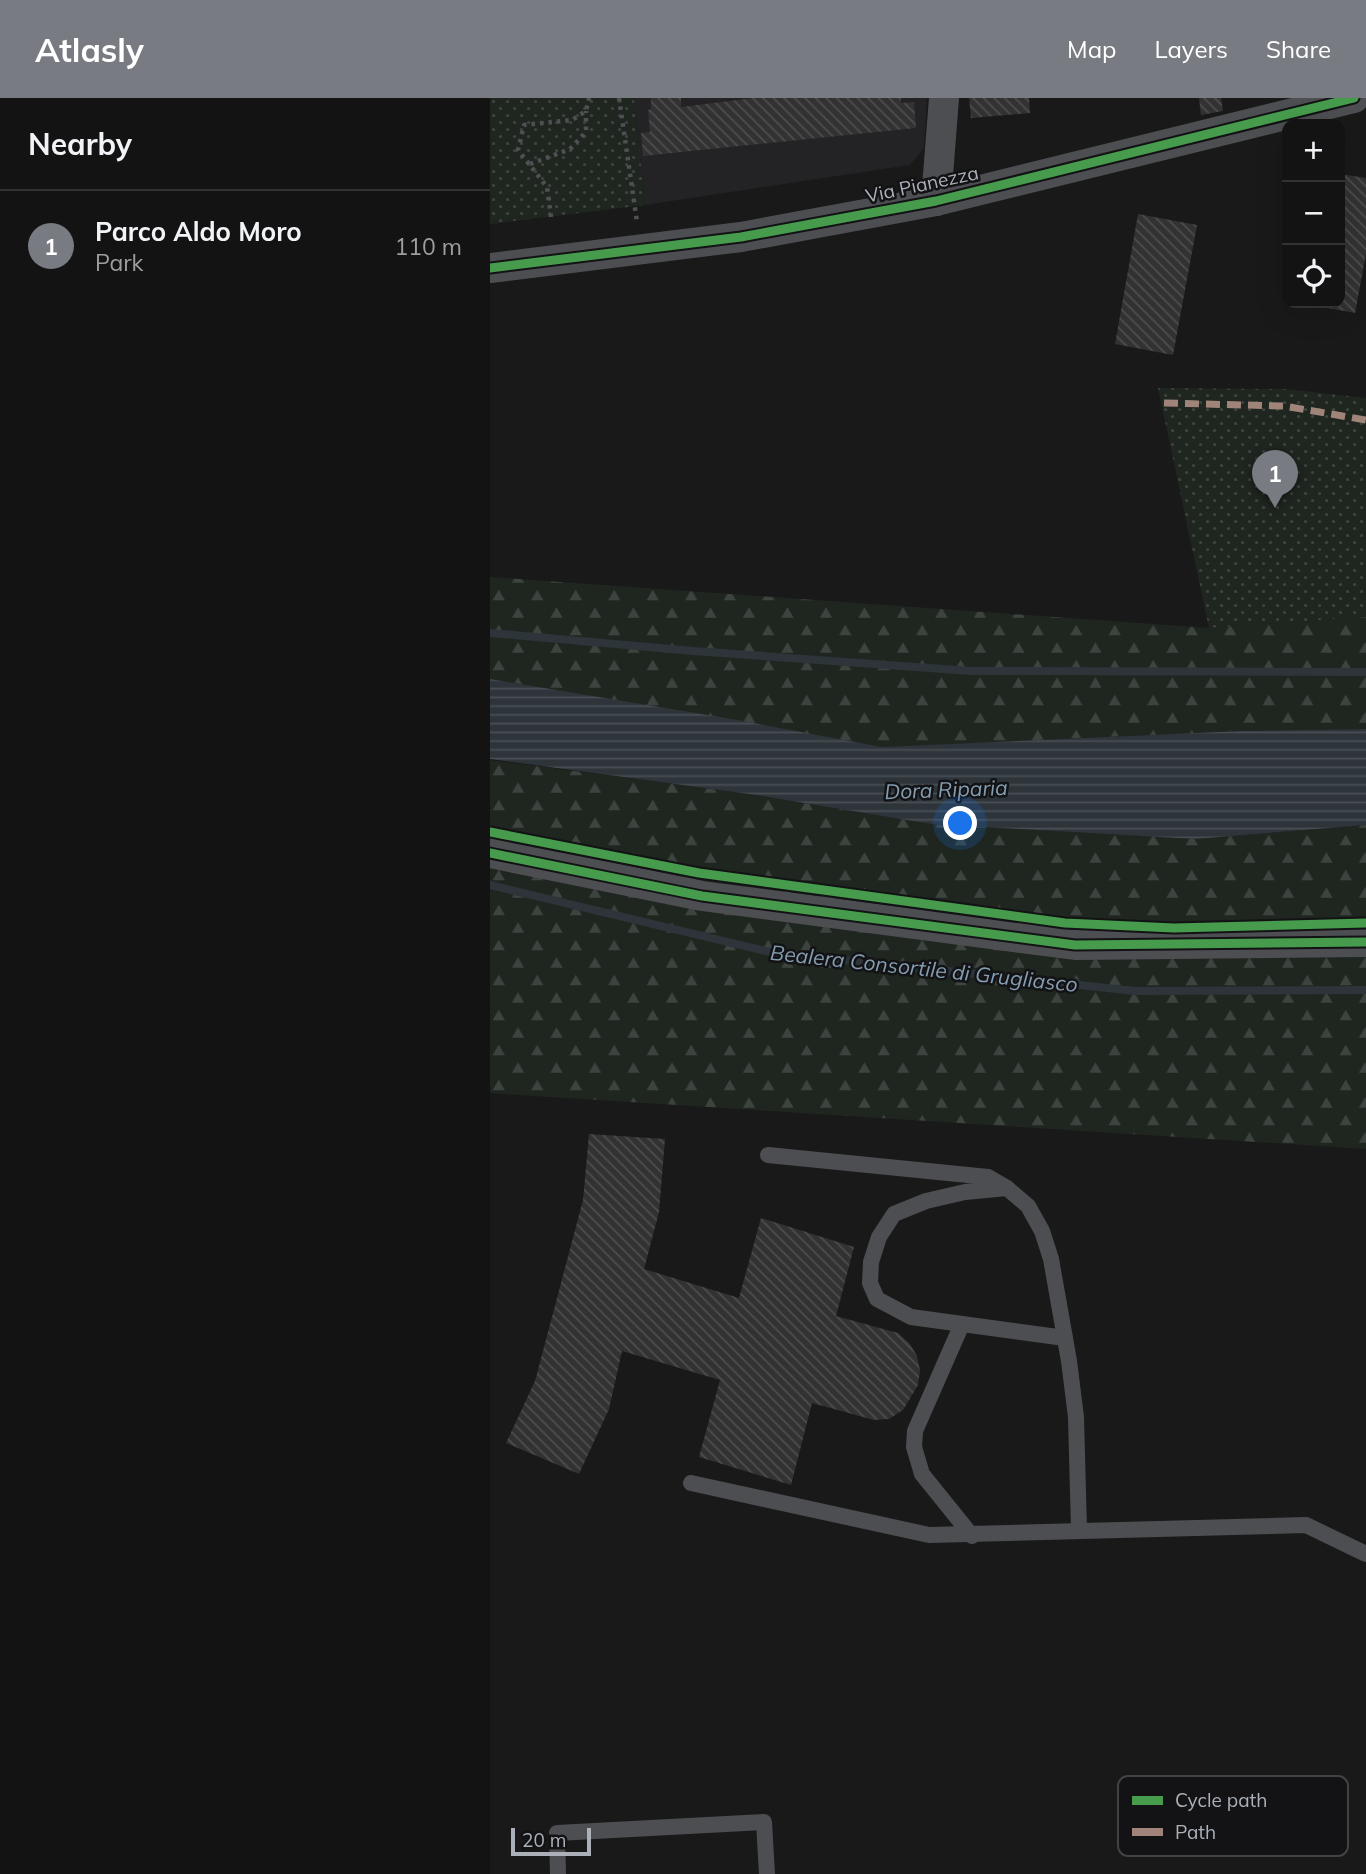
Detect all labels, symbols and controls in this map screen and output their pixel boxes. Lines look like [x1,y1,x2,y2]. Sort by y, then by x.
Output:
text: Atlasly [35,29,144,70]
text: Map [1067,34,1116,64]
text: Layers [1154,34,1228,64]
text: Share [1266,34,1331,64]
map controls [1282,119,1345,308]
button: + [1282,119,1345,182]
text: Nearby [28,125,132,163]
street label: Via Pianezza [863,160,981,208]
button: − [1282,182,1345,245]
text: Parco Aldo Moro [95,215,302,248]
text: 1 [44,232,58,261]
text: 110 m [394,232,462,261]
button: locate [1282,245,1345,308]
text: Park [95,248,143,277]
pin: 1 [1252,450,1298,508]
water label: Dora Riparia [884,774,1008,804]
your location [943,806,977,840]
water label: Bealera Consortile di Grugliasco [769,939,1079,997]
legend [1118,1776,1348,1856]
text: Cycle path [1175,1788,1267,1812]
text: Path [1175,1820,1216,1844]
scale bar [511,1825,592,1857]
text: 20 m [522,1828,566,1852]

